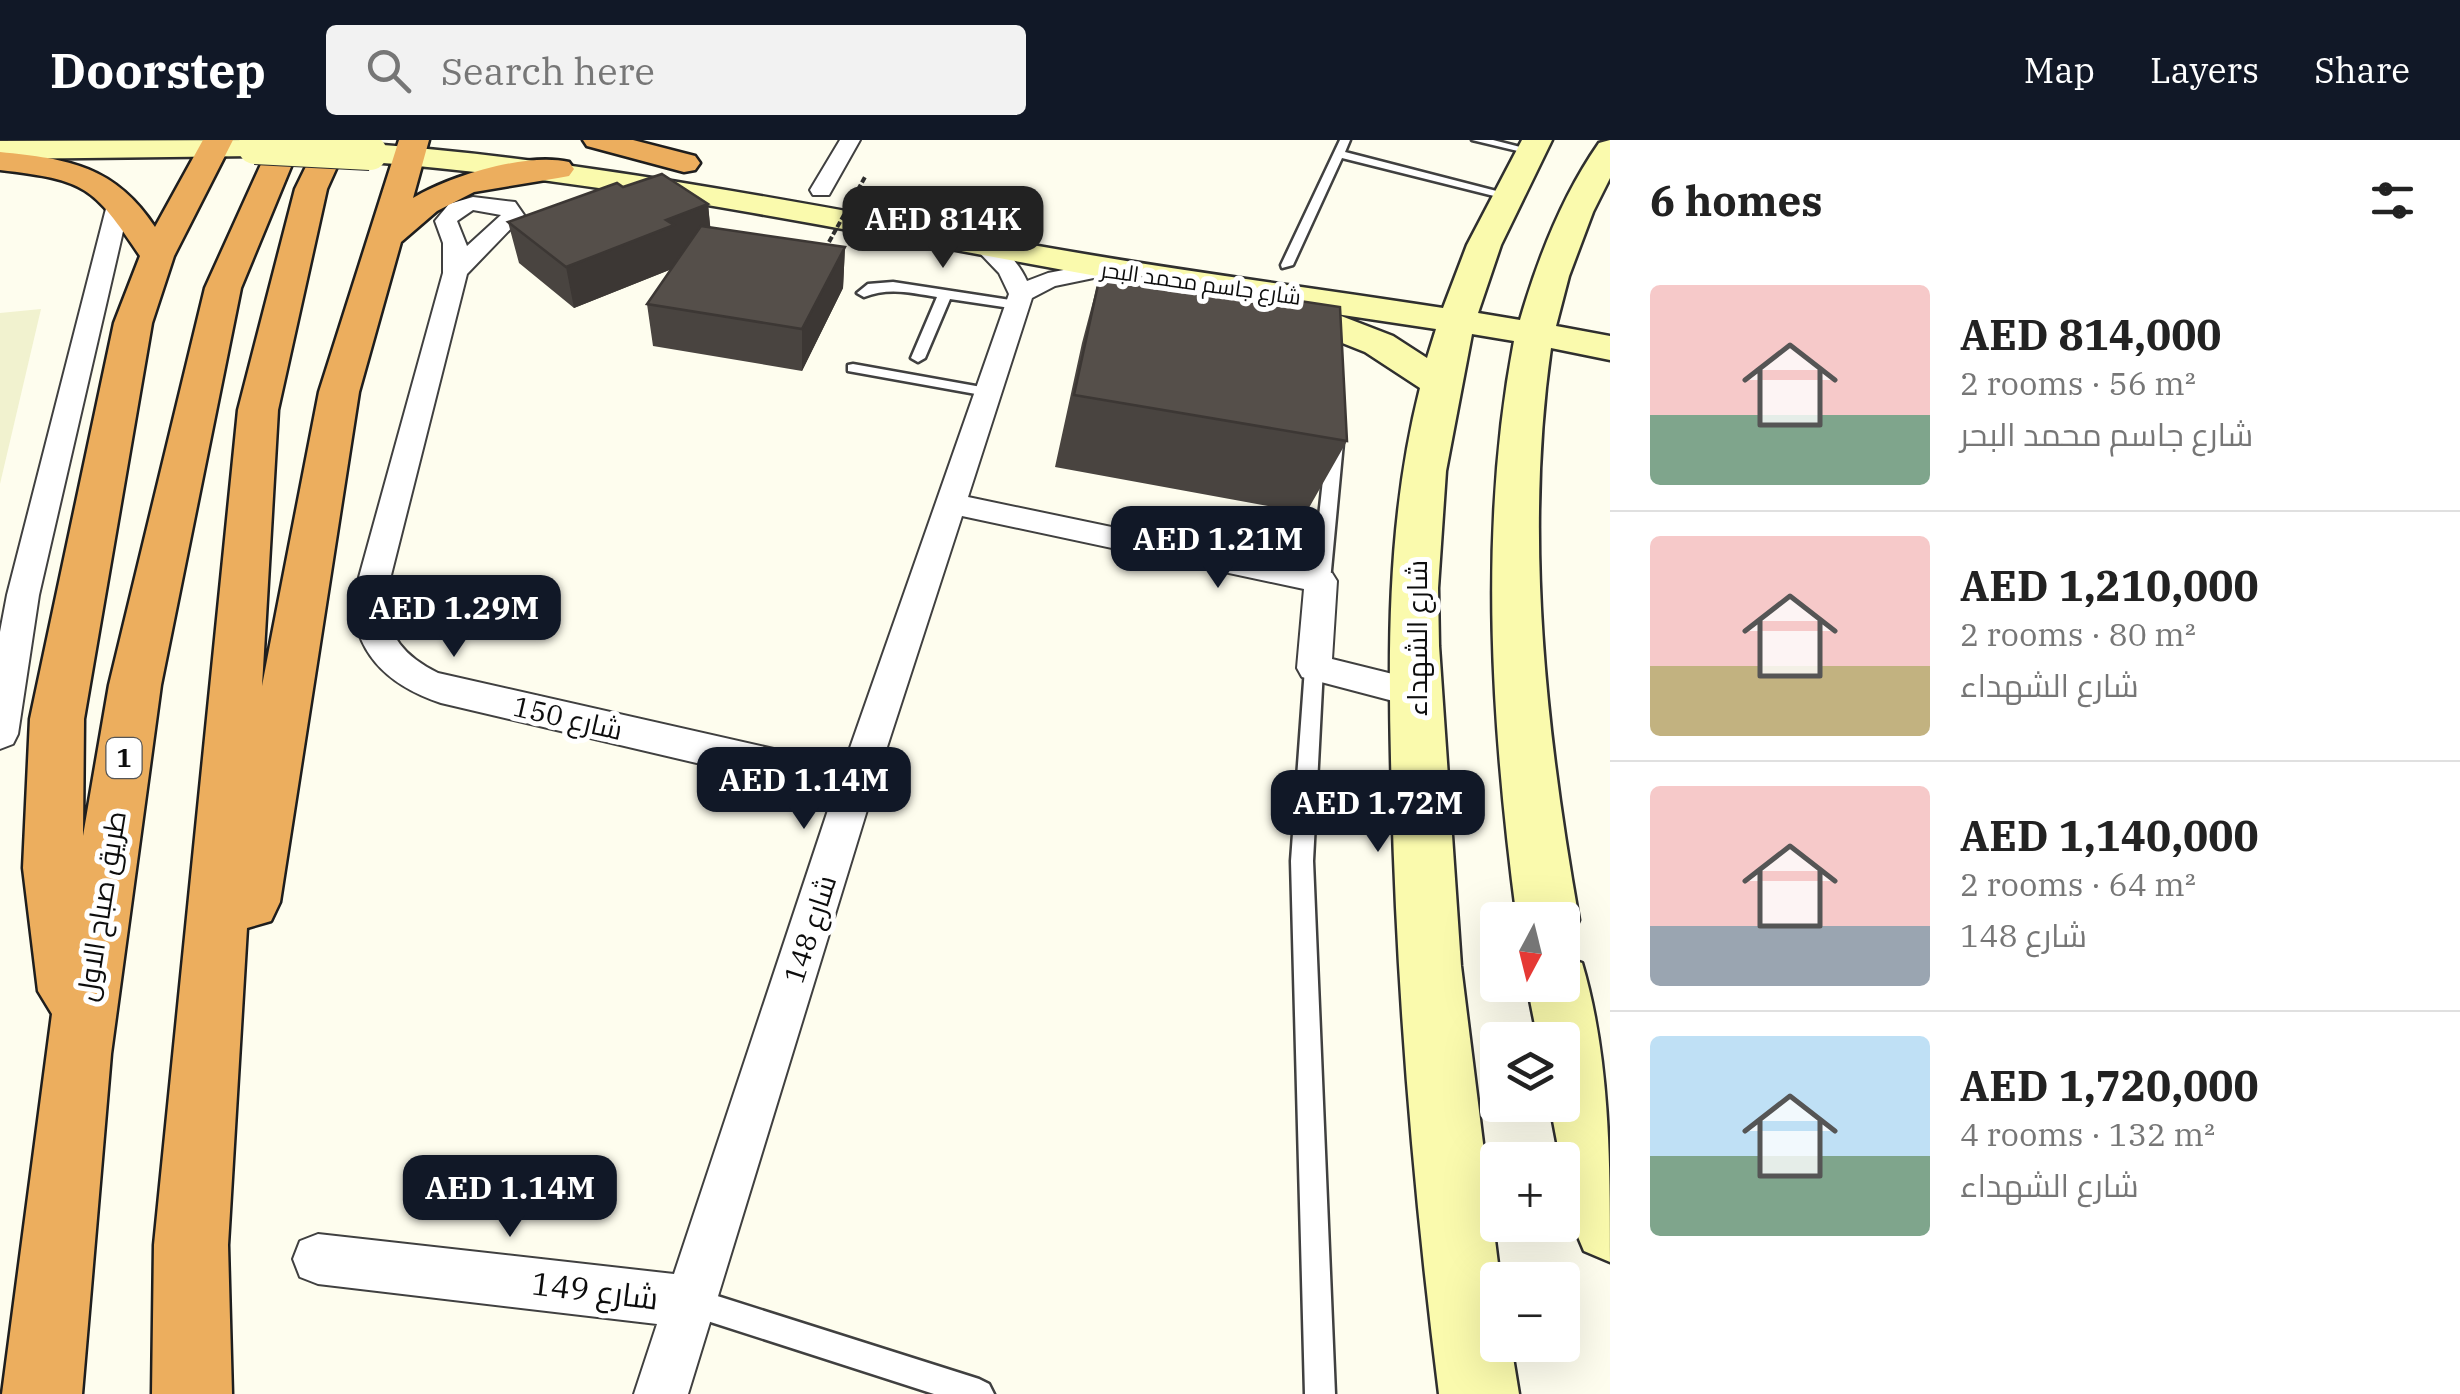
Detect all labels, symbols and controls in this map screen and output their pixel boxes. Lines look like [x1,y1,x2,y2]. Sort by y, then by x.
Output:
search box [326,25,1026,115]
text: Doorstep [50,39,266,101]
icon: search [361,43,416,98]
text: Search here [441,46,655,95]
text: Map [2024,47,2095,93]
text: Layers [2150,47,2259,93]
text: Share [2314,47,2410,93]
text: 6 homes [1650,173,1823,228]
icon: filters [2365,173,2420,228]
pin: AED 814K [840,186,1046,271]
text: AED 814K [864,197,1022,239]
street label: شارع جاسم محمد البحر [1097,254,1303,313]
text: AED 814,000 [1960,307,2222,362]
icon: home [1730,325,1850,445]
text: 2 rooms · 56 m² [1960,362,2196,404]
text: شارع جاسم محمد البحر [1960,413,2253,455]
pin: AED 1.21M [1104,506,1332,591]
text: AED 1.21M [1133,517,1303,559]
text: AED 1,210,000 [1960,558,2259,613]
street label: شارع الشهداء [1398,560,1436,716]
pin: AED 1.29M [340,575,568,660]
icon: home [1730,576,1850,696]
text: AED 1.29M [369,586,539,628]
text: 2 rooms · 80 m² [1960,613,2196,655]
text: شارع الشهداء [1960,664,2139,706]
street label: شارع 150 [510,687,626,749]
road number: 1 [106,738,142,778]
pin: AED 1.14M [690,747,918,832]
text: AED 1.14M [719,758,889,800]
pin: AED 1.72M [1264,770,1492,855]
text: AED 1.72M [1293,781,1463,823]
street label: طريق صباح الاول [67,808,135,1004]
text: AED 1,140,000 [1960,808,2259,863]
icon: home [1730,826,1850,946]
text: 2 rooms · 64 m² [1960,863,2196,905]
street label: شارع 148 [775,870,845,988]
north arrow [1480,902,1580,1002]
map controls [1480,902,1580,1362]
text: شارع 148 [1960,914,2087,956]
button: layers [1480,1022,1580,1122]
text: AED 1,720,000 [1960,1058,2259,1113]
icon: home [1730,1076,1850,1196]
text: 4 rooms · 132 m² [1960,1113,2215,1155]
button: + [1480,1142,1580,1242]
pin: AED 1.14M [396,1155,624,1240]
text: شارع الشهداء [1960,1164,2139,1206]
text: AED 1.14M [425,1166,595,1208]
street label: شارع 149 [529,1261,661,1321]
button: − [1480,1262,1580,1362]

